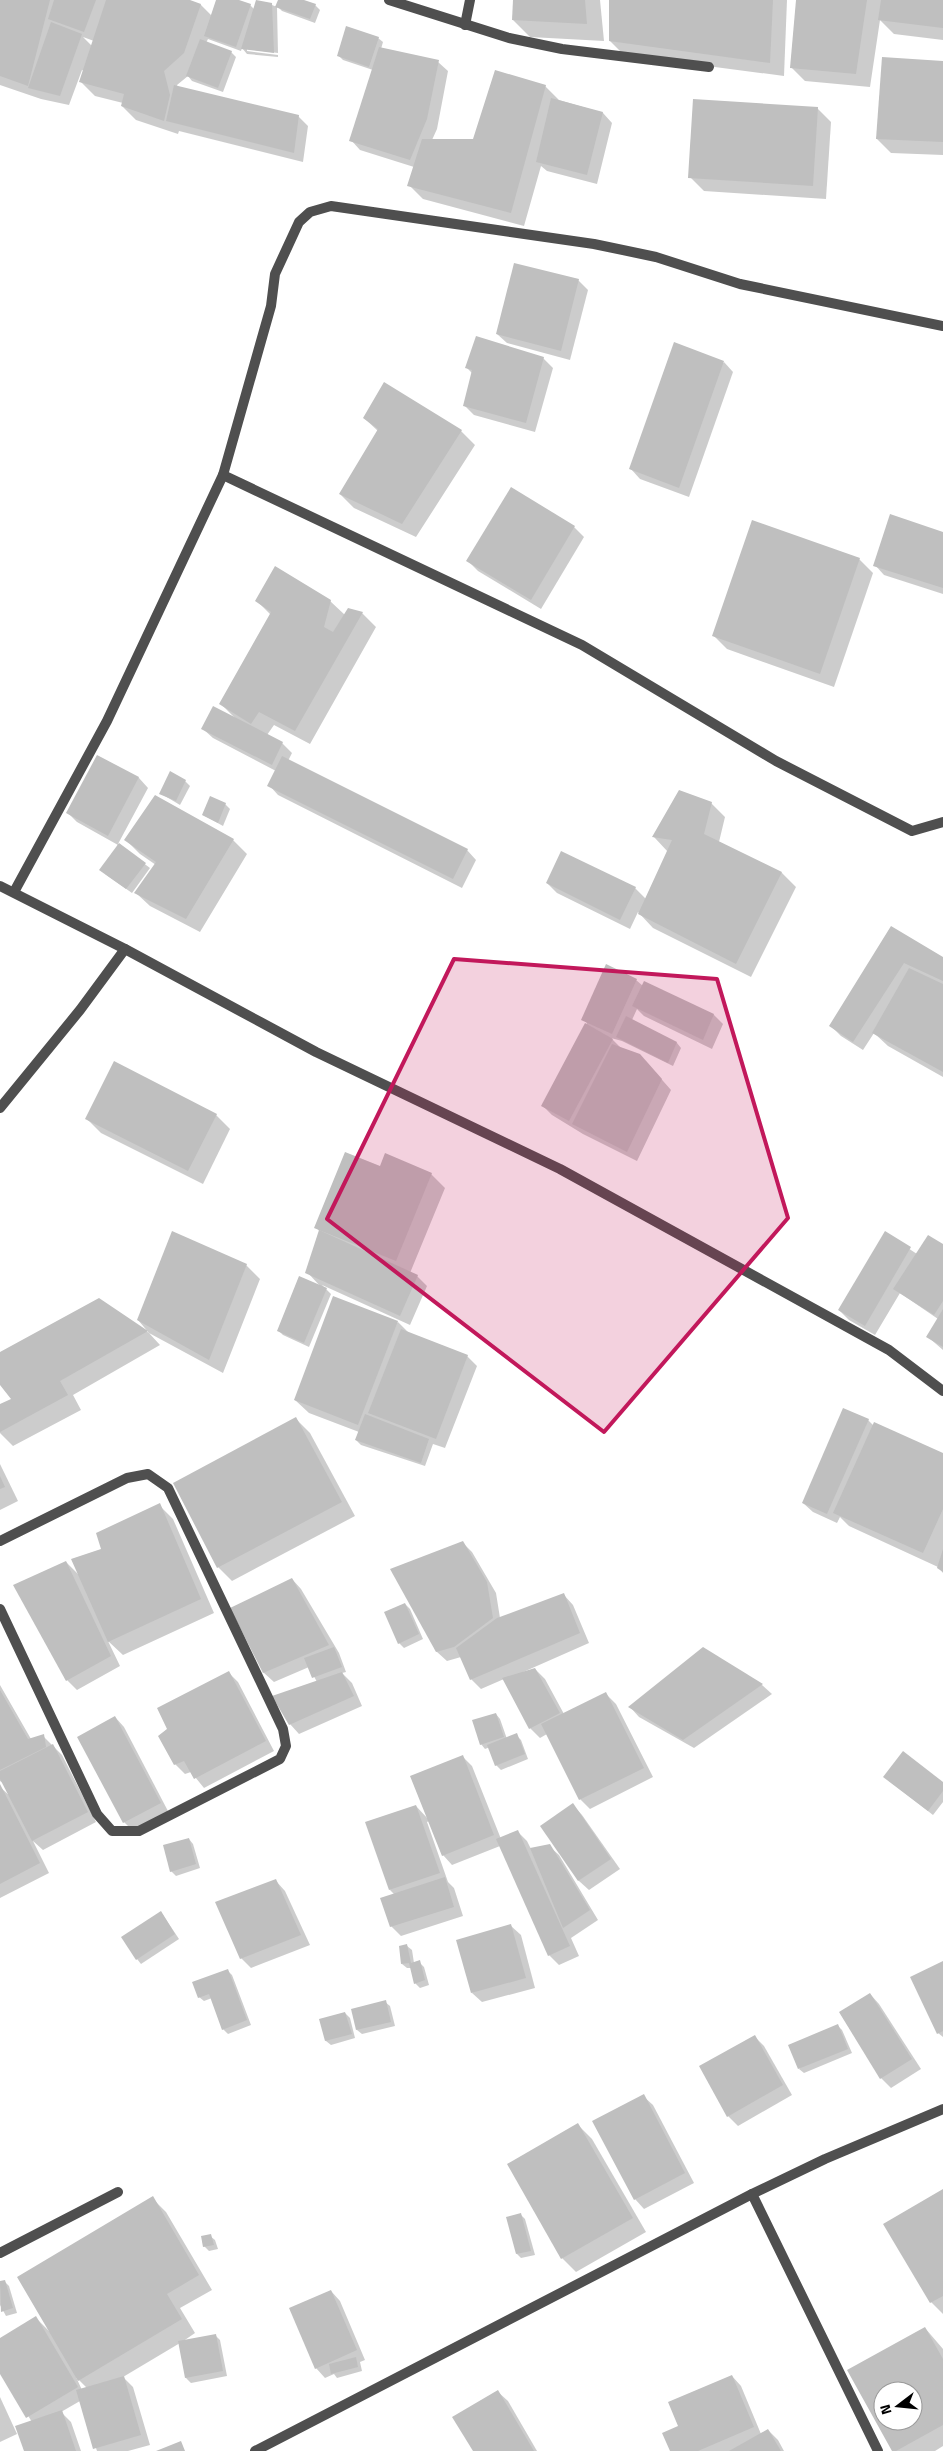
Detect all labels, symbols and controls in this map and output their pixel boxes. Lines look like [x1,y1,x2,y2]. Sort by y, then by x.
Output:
north arrow [873,2381,923,2431]
text: N [874,2402,896,2417]

